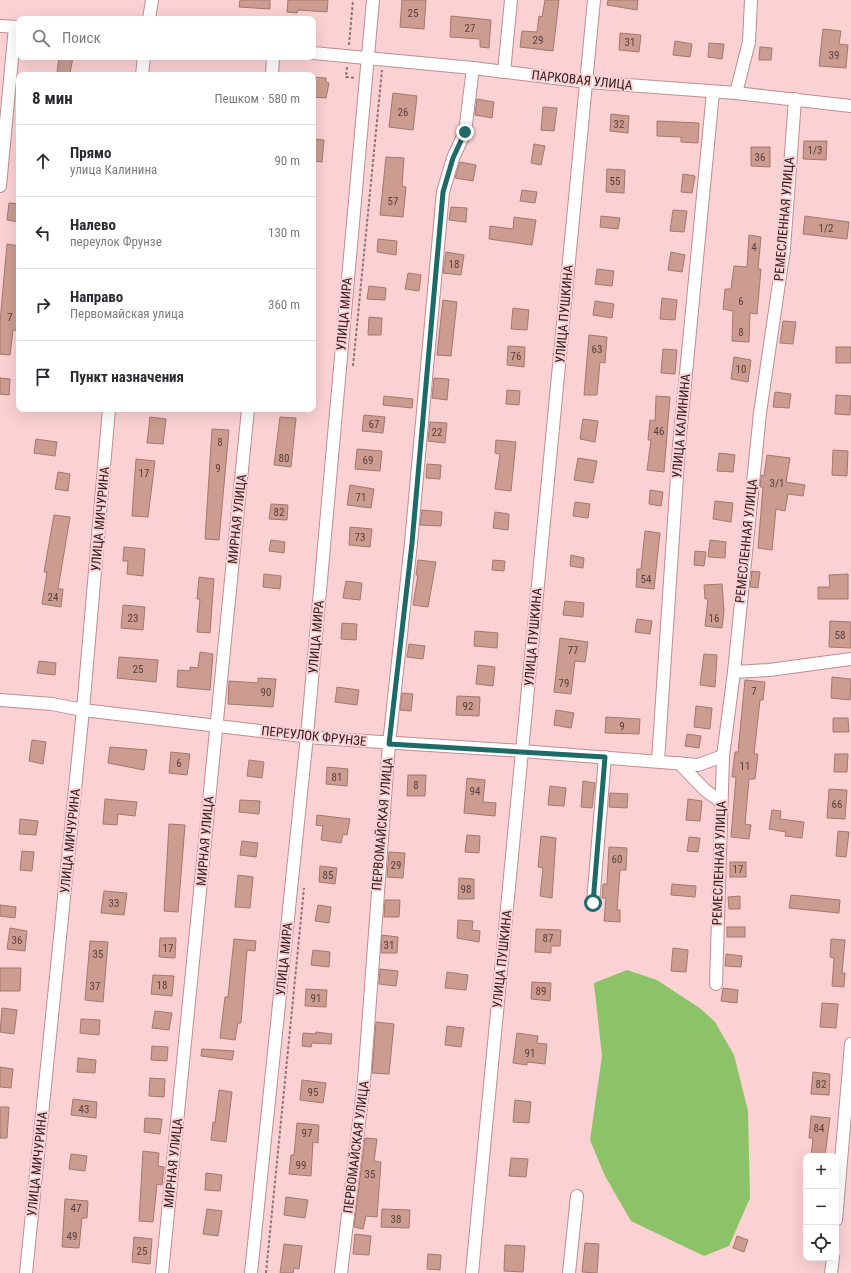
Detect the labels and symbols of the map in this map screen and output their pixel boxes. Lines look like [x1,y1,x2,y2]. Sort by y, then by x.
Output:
house number: 25 [408,7,418,20]
house number: 27 [465,22,475,35]
house number: 29 [533,34,543,47]
house number: 31 [625,36,635,49]
house number: 39 [829,49,839,62]
street label: ПАРКОВАЯ УЛИЦА [531,67,634,93]
house number: 26 [398,106,408,119]
house number: 32 [614,118,624,131]
route end [456,123,474,141]
house number: 1/3 [808,144,822,157]
house number: 36 [755,151,765,164]
street label: РЕМЕСЛЕННАЯ УЛИЦА [771,156,797,282]
house number: 55 [610,175,620,188]
house number: 57 [388,195,398,208]
house number: 1/2 [819,222,833,235]
house number: 4 [751,241,757,254]
house number: 18 [449,258,459,271]
street label: УЛИЦА ПУШКИНА [552,264,576,364]
street label: УЛИЦА МИРА [333,276,355,351]
house number: 6 [738,295,744,308]
house number: 7 [7,311,13,324]
house number: 8 [738,326,744,339]
house number: 63 [592,343,602,356]
house number: 76 [511,350,521,363]
house number: 10 [736,363,746,376]
street label: УЛИЦА КАЛИНИНА [669,373,693,479]
house number: 67 [369,418,379,431]
house number: 46 [654,425,664,438]
house number: 22 [432,426,442,439]
house number: 8 [217,436,223,449]
house number: 80 [279,452,289,465]
house number: 69 [363,454,373,467]
house number: 9 [215,462,221,475]
street label: УЛИЦА МИЧУРИНА [88,465,112,572]
house number: 17 [139,467,149,480]
street label: МИРНАЯ УЛИЦА [225,473,249,564]
house number: 3/1 [770,477,784,490]
street label: РЕМЕСЛЕННАЯ УЛИЦА [732,478,760,604]
house number: 71 [356,491,366,504]
house number: 82 [274,506,284,519]
house number: 73 [355,531,365,544]
house number: 54 [641,573,652,586]
street label: УЛИЦА ПУШКИНА [521,587,545,687]
house number: 24 [48,591,59,604]
street label: УЛИЦА МИРА [305,599,327,674]
house number: 23 [128,612,138,625]
house number: 16 [709,612,719,625]
house number: 58 [835,629,845,642]
house number: 77 [568,644,578,657]
house number: 25 [133,663,143,676]
house number: 79 [559,677,569,690]
house number: 7 [751,685,757,698]
house number: 90 [261,686,271,699]
house number: 92 [463,700,473,713]
house number: 9 [619,720,625,733]
street label: ПЕРЕУЛОК ФРУНЗЕ [261,723,367,749]
street label: ПЕРВОМАЙСКАЯ УЛИЦА [369,756,395,891]
house number: 6 [176,757,182,770]
house number: 11 [740,760,750,773]
house number: 81 [332,771,342,784]
house number: 8 [413,779,419,792]
house number: 94 [470,785,481,798]
street label: УЛИЦА МИЧУРИНА [57,787,83,894]
street label: МИРНАЯ УЛИЦА [194,795,216,886]
house number: 66 [832,798,842,811]
street label: РЕМЕСЛЕННАЯ УЛИЦА [709,800,729,926]
house number: 60 [612,853,622,866]
house number: 29 [391,859,401,872]
house number: 17 [733,863,743,876]
house number: 85 [323,869,333,882]
house number: 98 [461,883,471,896]
route start [584,894,602,912]
house number: 33 [109,897,119,910]
street label: УЛИЦА ПУШКИНА [489,909,515,1009]
street label: УЛИЦА МИРА [273,921,295,996]
house number: 87 [543,932,553,945]
house number: 36 [12,934,22,947]
house number: 31 [384,939,394,952]
house number: 17 [163,942,173,955]
house number: 35 [93,948,103,961]
house number: 18 [157,979,167,992]
house number: 37 [90,980,100,993]
house number: 89 [536,985,546,998]
house number: 91 [311,992,321,1005]
house number: 91 [525,1047,535,1060]
house number: 82 [816,1078,826,1091]
street label: ПЕРВОМАЙСКАЯ УЛИЦА [340,1079,372,1214]
house number: 95 [308,1086,318,1099]
house number: 43 [79,1103,89,1116]
street label: УЛИЦА МИЧУРИНА [24,1110,50,1217]
street label: МИРНАЯ УЛИЦА [161,1117,185,1208]
house number: 84 [814,1122,825,1135]
house number: 97 [302,1127,312,1140]
house number: 99 [296,1159,306,1172]
house number: 35 [365,1168,375,1181]
house number: 47 [71,1202,81,1215]
house number: 38 [391,1213,401,1226]
house number: 49 [67,1230,77,1243]
house number: 25 [137,1245,147,1258]

